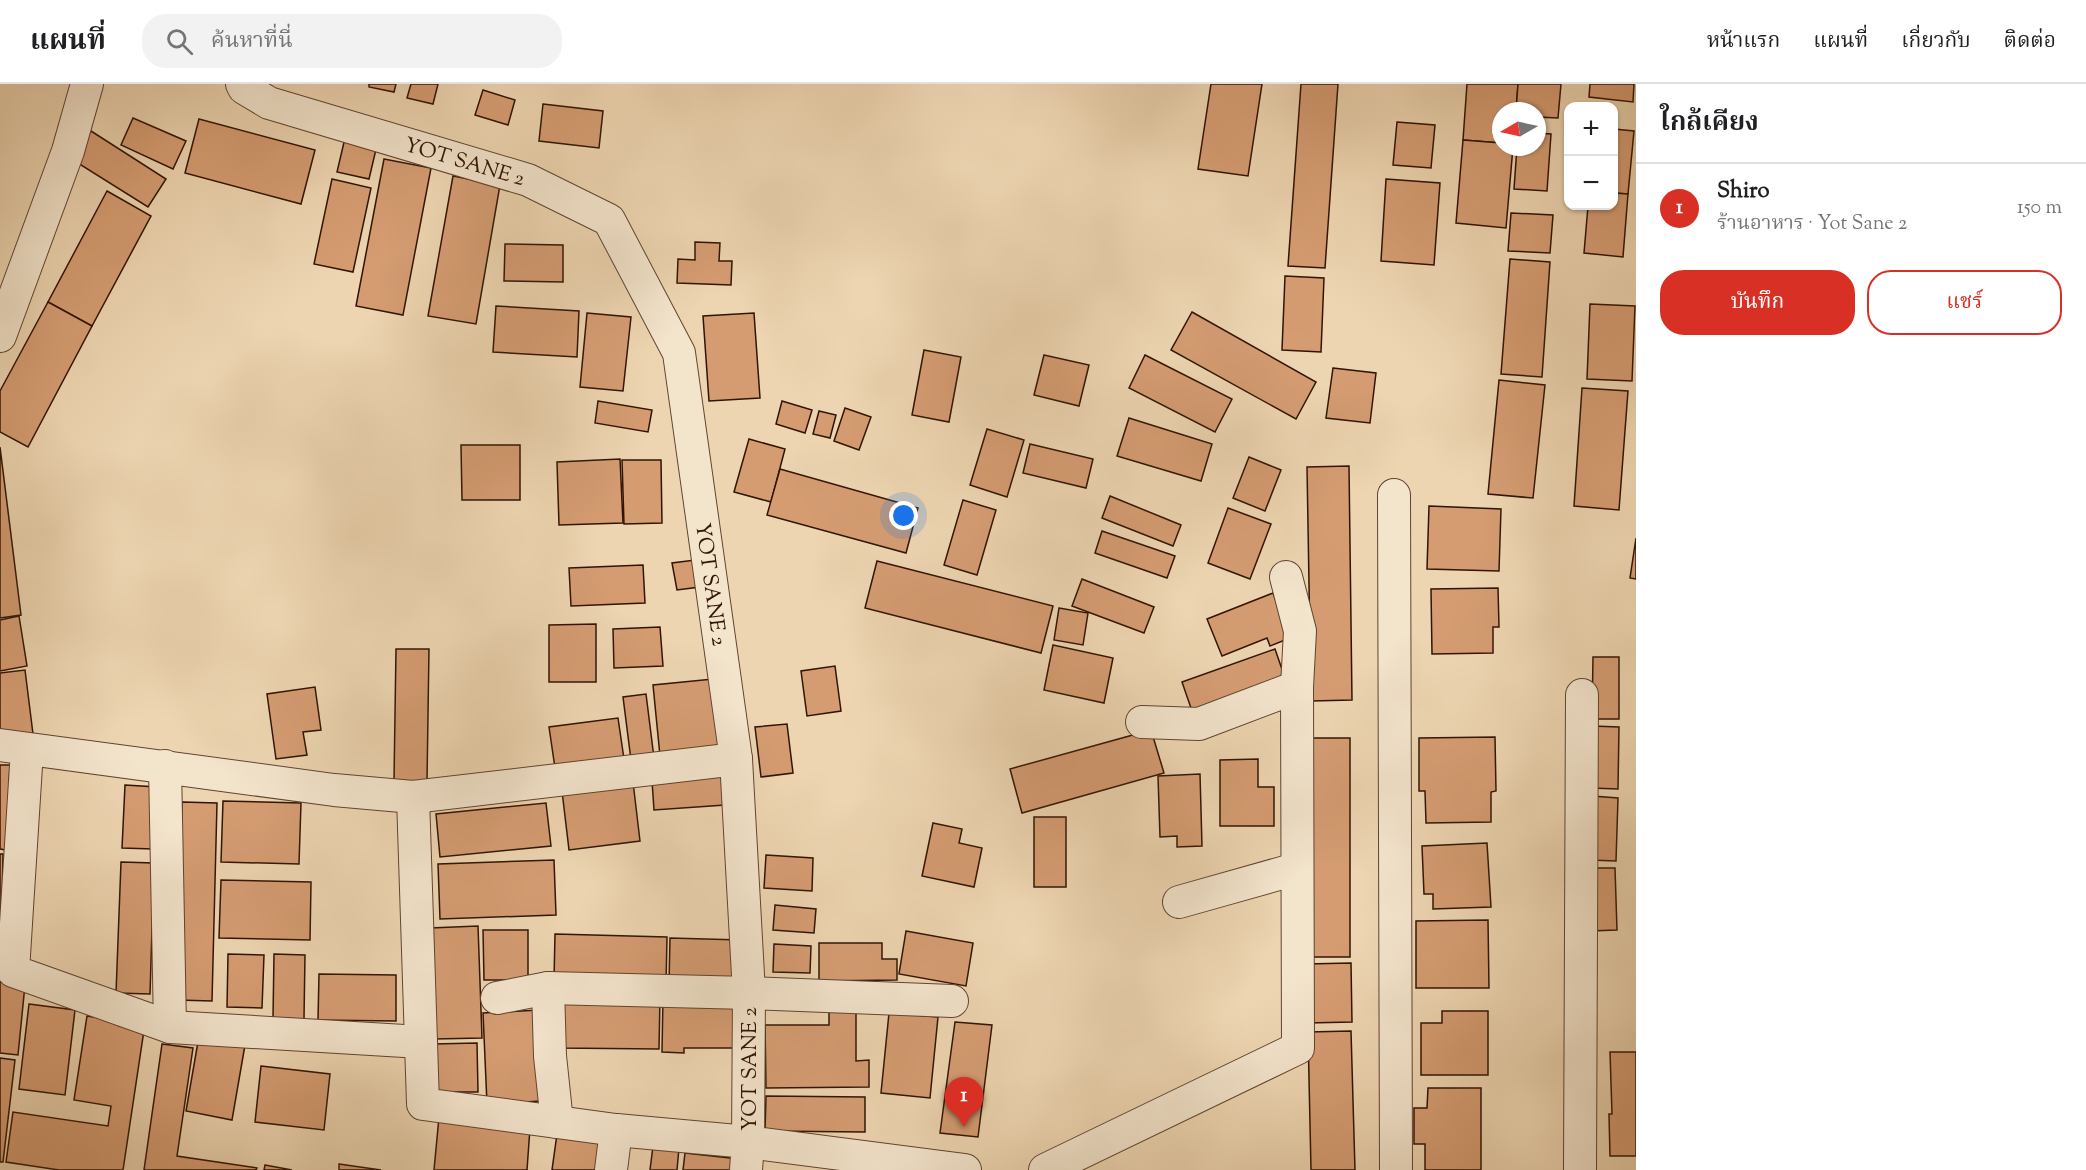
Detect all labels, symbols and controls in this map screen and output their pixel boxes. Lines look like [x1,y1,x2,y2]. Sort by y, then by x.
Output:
search box [142,14,562,68]
text: แผนที่ [30,22,106,62]
icon: search [163,25,196,58]
text: ค้นหาที่นี่ [211,26,293,58]
text: หน้าแรก [1707,27,1780,57]
text: แผนที่ [1813,27,1868,57]
text: เกี่ยวกับ [1901,27,1971,57]
text: ติดต่อ [2004,27,2056,57]
north arrow [1492,102,1546,156]
map controls [1564,102,1618,210]
button: + [1564,102,1618,156]
text: ใกล้เคียง [1660,105,1759,142]
street label: YOT SANE 2 [400,131,528,195]
button: − [1564,156,1618,210]
text: Shiro [1717,176,1769,208]
text: 1 [1676,194,1683,223]
text: 150 m [2017,194,2062,223]
text: ร้านอาหาร · Yot Sane 2 [1717,210,1907,239]
button: บันทึก [1660,270,1855,335]
button: แชร์ [1867,270,2062,335]
your location [889,501,918,530]
street label: YOT SANE 2 [686,521,733,648]
street label: YOT SANE 2 [736,1007,766,1131]
pin: 1 [944,1078,984,1127]

